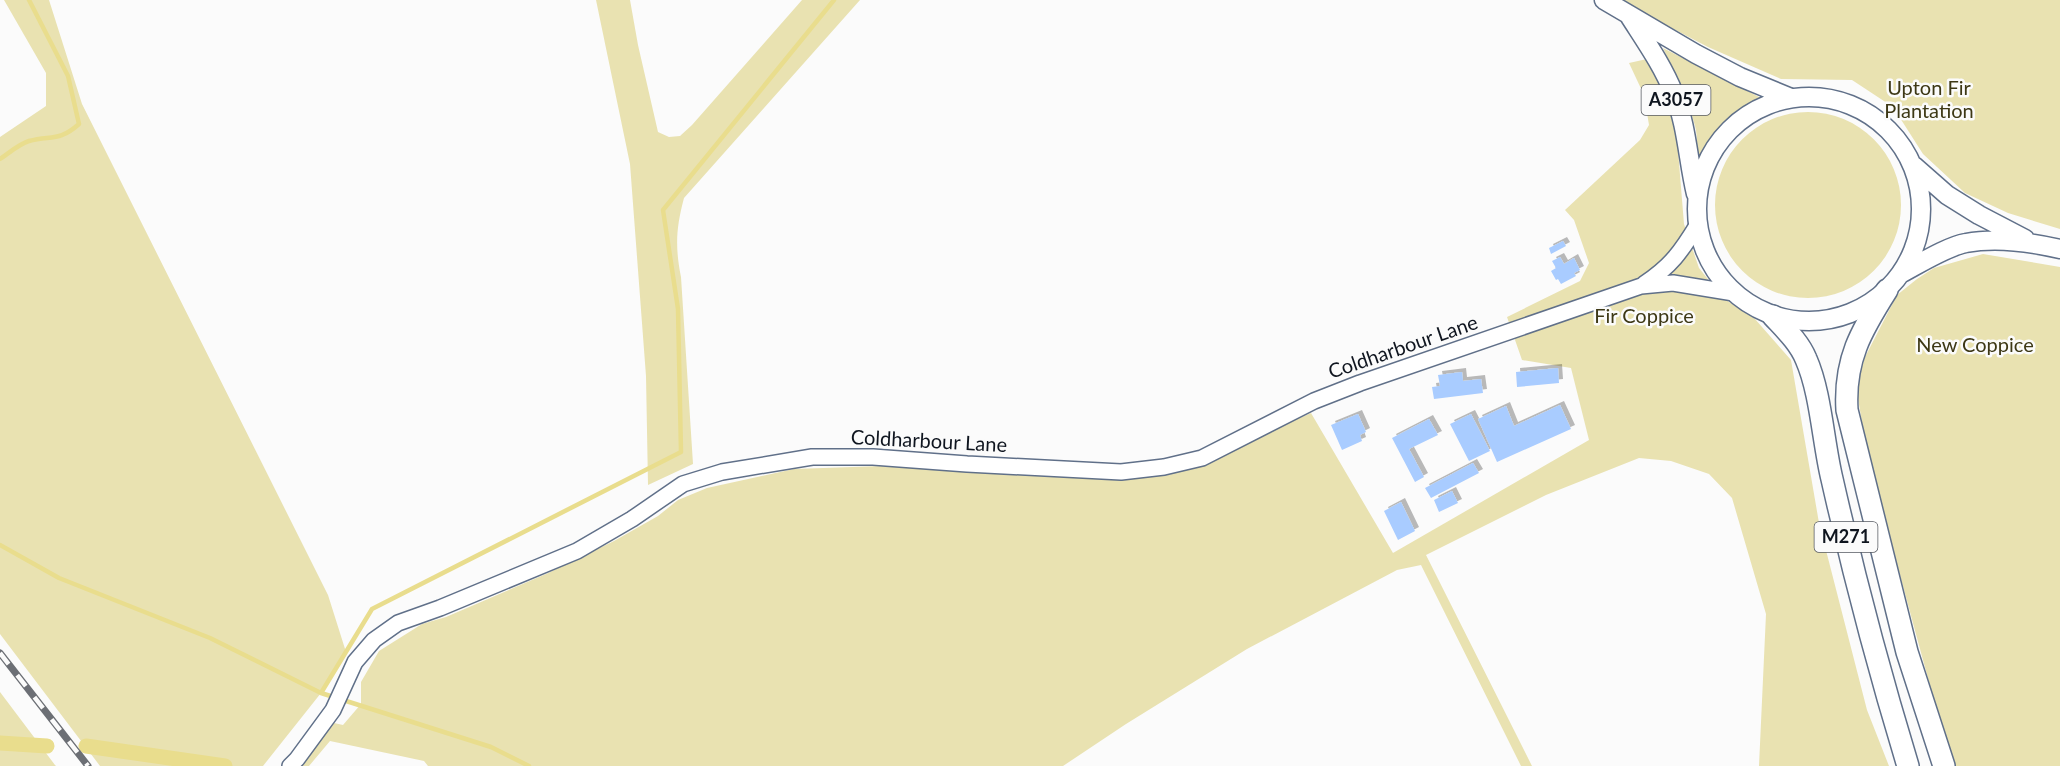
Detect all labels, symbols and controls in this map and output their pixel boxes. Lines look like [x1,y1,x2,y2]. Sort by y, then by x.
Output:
park label: Upton Fir Plantation [1884,75,1974,122]
road number: A3057 [1642,85,1710,115]
park label: Fir Coppice [1594,303,1694,327]
street label: Coldharbour Lane [1325,309,1481,383]
park label: New Coppice [1916,332,2034,356]
street label: Coldharbour Lane [850,424,1008,456]
road number: M271 [1814,522,1878,552]

